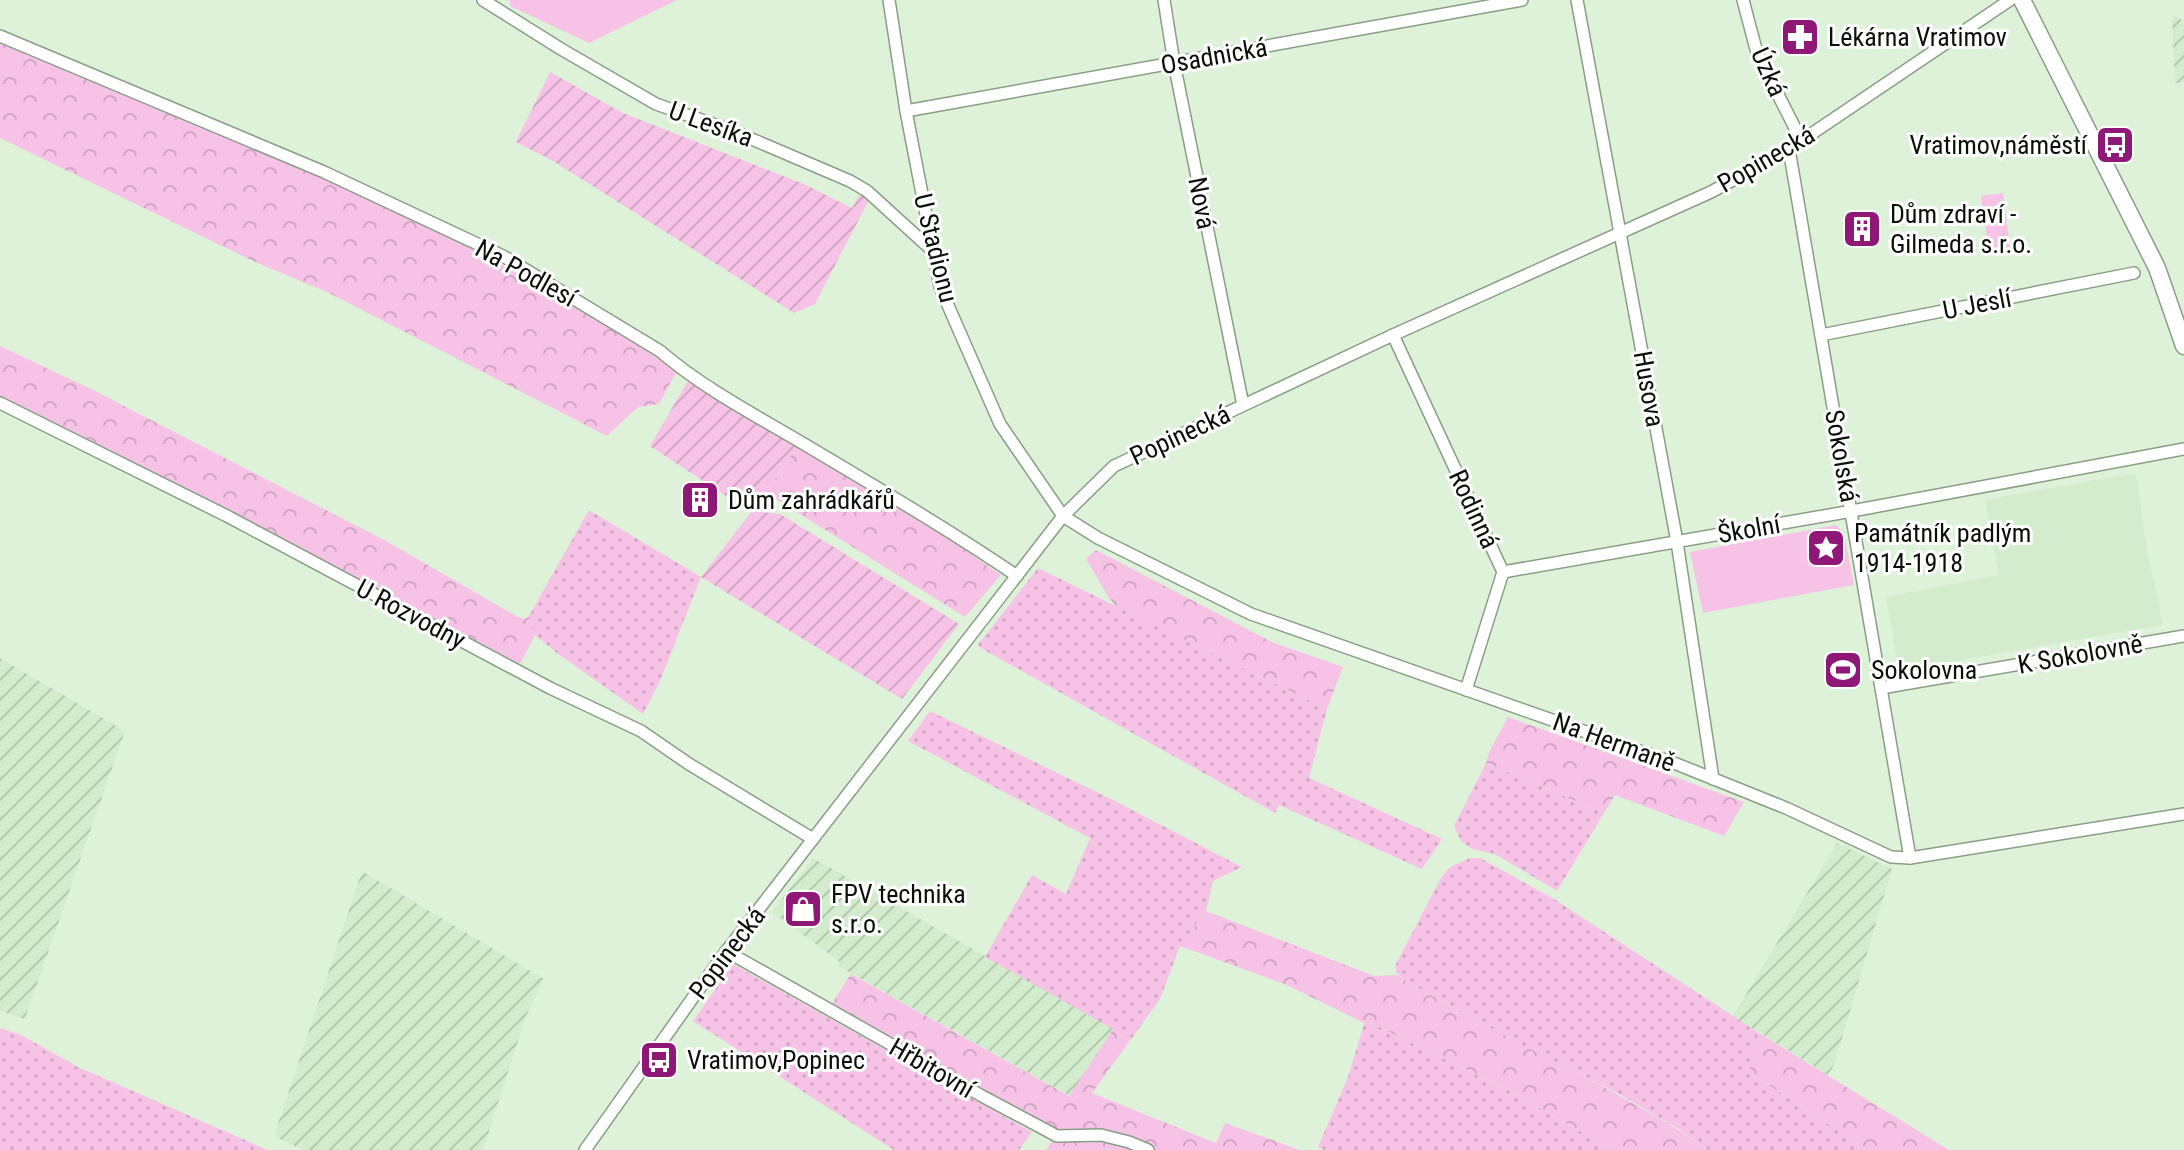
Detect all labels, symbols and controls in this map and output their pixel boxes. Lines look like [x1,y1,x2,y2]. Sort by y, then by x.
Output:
pharmacy icon: Lékárna Vratimov [1779,16,1821,58]
place label: Lékárna Vratimov [1828,22,2007,52]
street label: Osadnická [1158,32,1270,80]
street label: Úzká [1745,43,1793,101]
street label: U Lesíka [665,95,757,153]
street label: Popinecká [1712,119,1820,199]
bus stop icon: Vratimov,náměstí [2094,124,2136,166]
place label: Vratimov,náměstí [1909,130,2089,160]
street label: Nová [1182,174,1222,232]
street label: U Stadionu [908,190,964,306]
place label: Dům zdraví - Gilmeda s.r.o. [1890,199,2032,259]
building icon: Dům zdraví - Gilmeda s.r.o. [1841,208,1883,250]
street label: Na Podlesí [470,233,583,314]
street label: U Jeslí [1940,282,2016,325]
street label: Husova [1628,349,1670,429]
street label: Popinecká [1125,399,1235,471]
street label: Sokolská [1819,407,1865,505]
street label: Rodinná [1443,465,1505,553]
building icon: Dům zahrádkářů [679,479,721,521]
place label: Dům zahrádkářů [728,485,895,515]
street label: Školní [1715,508,1784,549]
place label: Památník padlým 1914-1918 [1854,518,2031,578]
place icon: Památník padlým 1914-1918 [1805,527,1847,569]
street label: U Rozvodny [351,573,471,655]
street label: K Sokolovně [2015,628,2145,680]
sports icon: Sokolovna [1822,649,1864,691]
place label: Sokolovna [1871,655,1977,685]
street label: Na Hermaně [1549,706,1679,778]
place label: FPV technika s.r.o. [831,879,966,939]
shop icon: FPV technika s.r.o. [782,888,824,930]
street label: Popinecká [683,901,771,1005]
street label: Hřbitovní [884,1032,981,1105]
bus stop icon: Vratimov,Popinec [638,1039,680,1081]
place label: Vratimov,Popinec [687,1045,865,1075]

